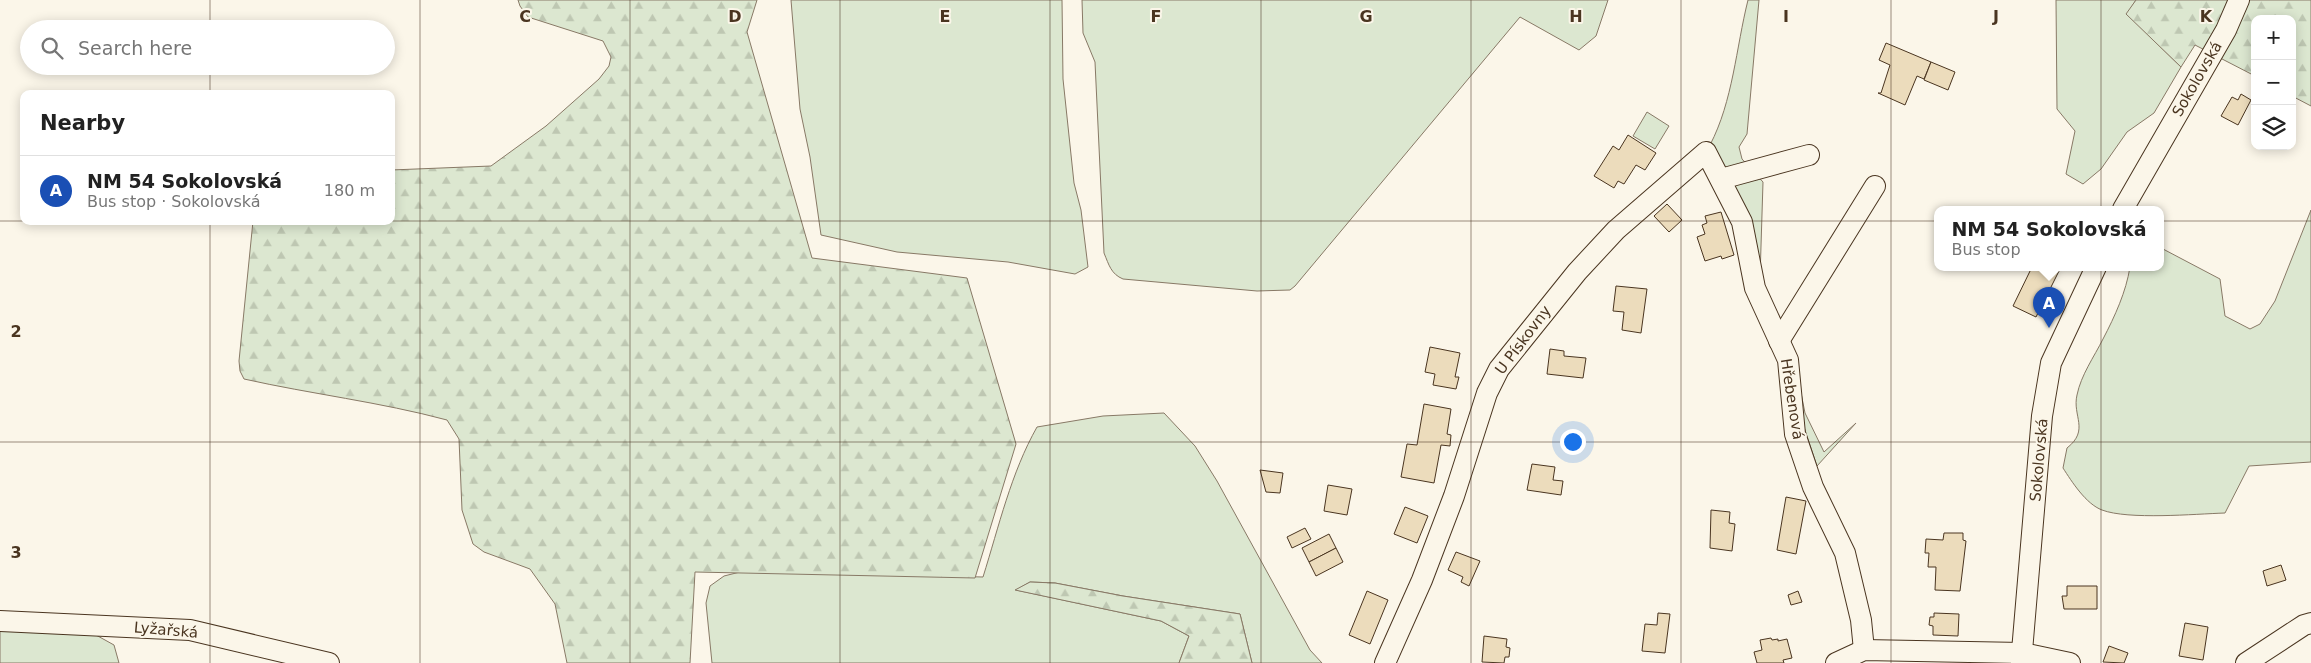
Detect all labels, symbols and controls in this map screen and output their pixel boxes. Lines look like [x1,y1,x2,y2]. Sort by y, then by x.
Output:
text: C [519,7,531,26]
text: D [728,7,742,26]
text: E [940,7,950,26]
text: F [1151,7,1161,26]
text: G [1359,7,1373,26]
text: H [1569,7,1583,26]
text: I [1783,7,1789,26]
text: J [1992,7,1999,26]
text: K [2200,7,2213,26]
map controls [2251,15,2296,150]
button: + [2251,15,2296,60]
search box [20,20,395,75]
icon: search [38,34,66,62]
text: Search here [78,37,192,59]
street label: Sokolovská [2168,38,2226,120]
button: − [2251,60,2296,105]
button: layers [2251,105,2296,150]
text: Nearby [40,111,125,135]
text: NM 54 Sokolovská [87,170,282,192]
text: A [50,181,62,200]
text: 180 m [324,181,375,200]
text: Bus stop · Sokolovská [87,192,261,211]
popup [1934,206,2164,271]
text: NM 54 Sokolovská [1951,218,2147,240]
text: Bus stop [1951,240,2021,259]
pin: A [2033,287,2065,328]
street label: U Pískovny [1491,302,1555,378]
text: 2 [10,322,22,341]
street label: Hřebenová [1777,357,1807,441]
street label: Sokolovská [2026,418,2052,502]
your location [1560,429,1586,455]
text: 3 [10,543,22,562]
street label: Lyžařská [133,618,199,642]

